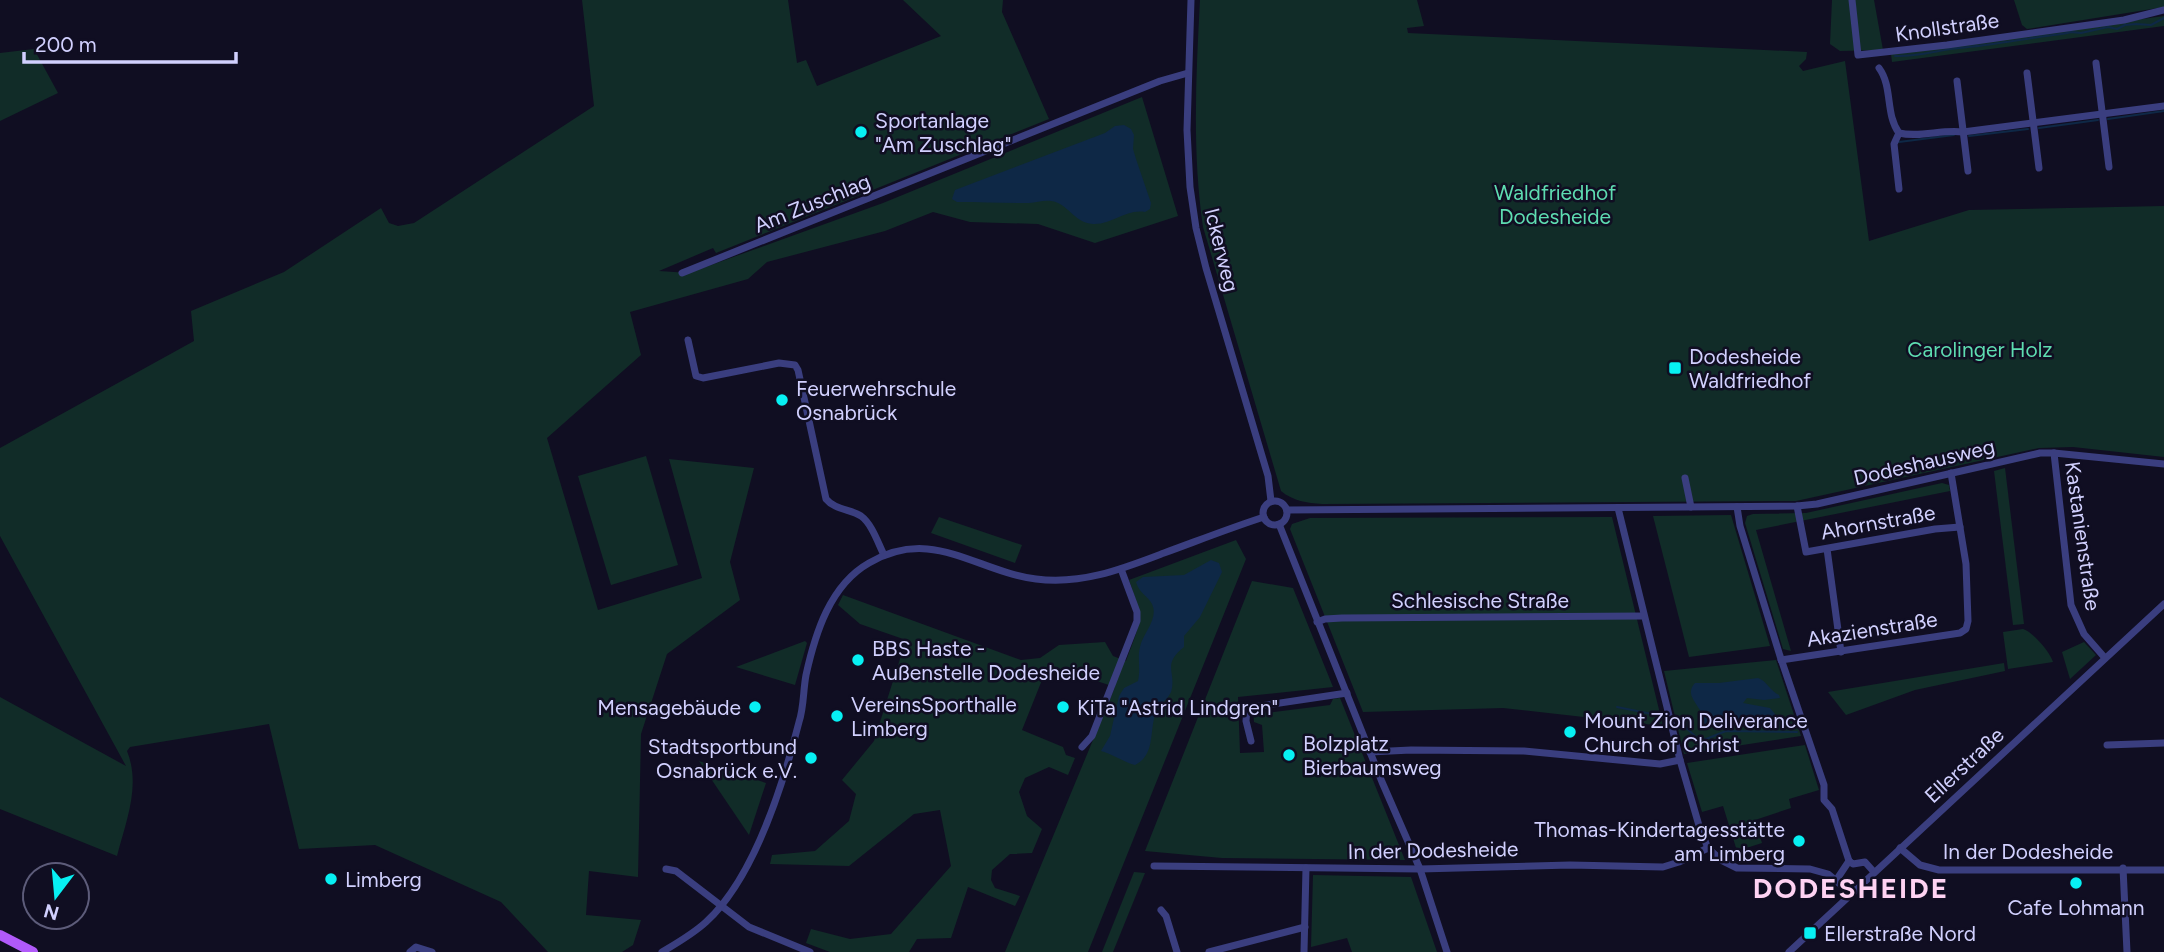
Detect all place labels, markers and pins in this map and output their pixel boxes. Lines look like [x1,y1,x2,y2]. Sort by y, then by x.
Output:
place label: Sportanlage "Am Zuschlag" [875,108,1011,157]
marker: Sportanlage "Am Zuschlag" [853,124,869,140]
place label: Dodesheide Waldfriedhof [1689,344,1811,393]
marker: Dodesheide Waldfriedhof [1667,360,1683,376]
place label: Feuerwehrschule Osnabrück [796,376,956,425]
marker: Feuerwehrschule Osnabrück [774,392,790,408]
place label: BBS Haste - Außenstelle Dodesheide [872,636,1100,685]
marker: BBS Haste - Außenstelle Dodesheide [850,652,866,668]
place label: VereinsSporthalle Limberg [851,692,1017,741]
place label: Mensagebäude [597,695,741,720]
place label: KiTa "Astrid Lindgren" [1077,695,1278,720]
marker: Mensagebäude [747,699,763,715]
marker: KiTa "Astrid Lindgren" [1055,699,1071,715]
marker: VereinsSporthalle Limberg [829,708,845,724]
place label: Mount Zion Deliverance Church of Christ [1584,708,1808,757]
marker: Mount Zion Deliverance Church of Christ [1562,724,1578,740]
place label: Bolzplatz Bierbaumsweg [1303,731,1442,780]
place label: Stadtsportbund Osnabrück e.V. [648,734,797,783]
marker: Bolzplatz Bierbaumsweg [1281,747,1297,763]
marker: Stadtsportbund Osnabrück e.V. [803,750,819,766]
place label: Thomas-Kindertagesstätte am Limberg [1534,817,1785,866]
marker: Thomas-Kindertagesstätte am Limberg [1791,833,1807,849]
place label: Limberg [345,867,422,892]
marker: Limberg [323,871,339,887]
marker: Cafe Lohmann [2068,875,2084,891]
place label: Cafe Lohmann [2007,895,2145,920]
place label: Ellerstraße Nord [1824,921,1976,946]
marker: Ellerstraße Nord [1802,925,1818,941]

